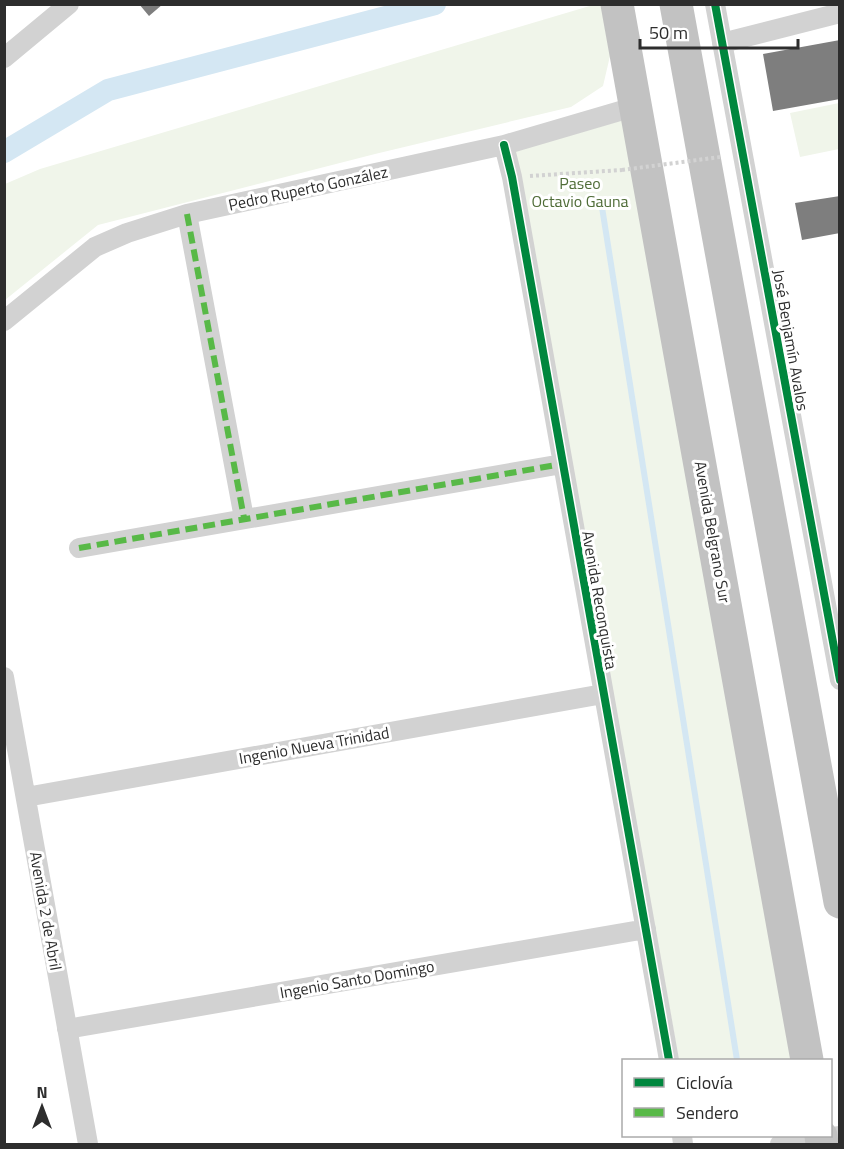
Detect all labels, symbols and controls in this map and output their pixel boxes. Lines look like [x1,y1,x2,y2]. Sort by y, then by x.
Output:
scale bar [640,12,798,50]
text: 50 m [649,19,688,46]
street label: Pedro Ruperto González [226,159,390,217]
park label: Paseo Octavio Gauna [531,171,629,213]
street label: José Benjamín Avalos [767,267,815,413]
street label: Avenida Belgrano Sur [689,459,737,605]
street label: Avenida Reconquista [576,529,624,671]
street label: Ingenio Nueva Trinidad [237,720,391,770]
street label: Avenida 2 de Abril [24,850,68,972]
street label: Ingenio Santo Domingo [278,954,436,1004]
legend [622,1059,832,1137]
text: Ciclovía [676,1069,733,1096]
north arrow [12,1077,72,1137]
text: N [36,1080,48,1104]
text: Sendero [676,1099,739,1126]

